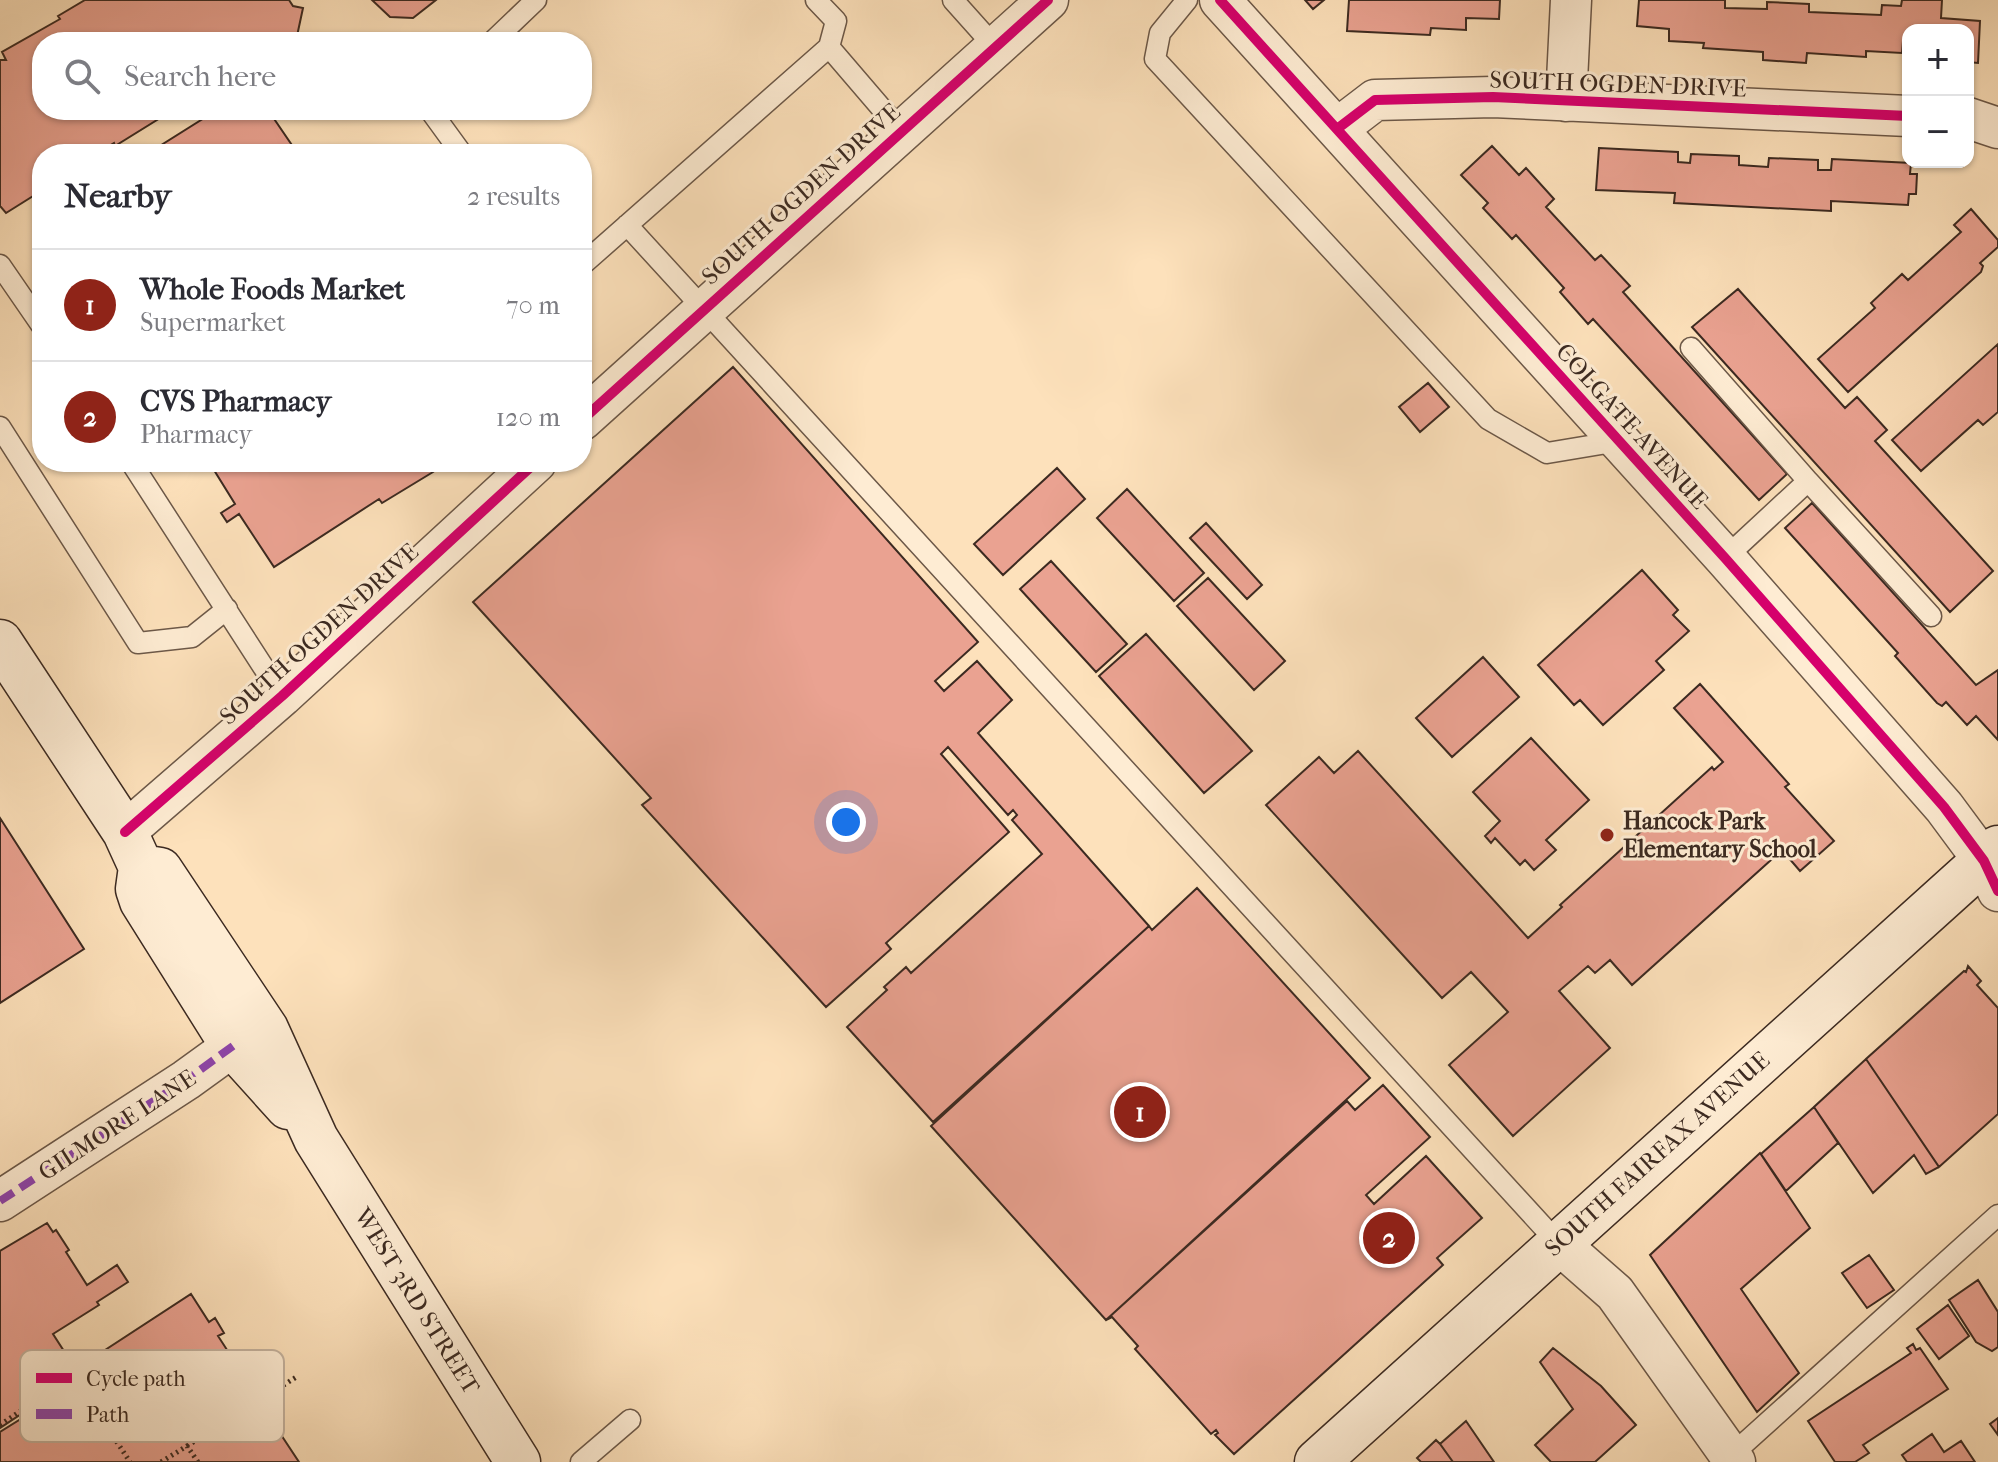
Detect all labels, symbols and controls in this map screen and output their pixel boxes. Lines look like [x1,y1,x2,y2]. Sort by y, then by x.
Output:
map controls [1902,24,1974,168]
button: + [1902,24,1974,96]
search box [32,32,592,120]
icon: search [60,54,104,98]
text: Search here [124,59,276,94]
street label: SOUTH OGDEN DRIVE [1489,66,1747,102]
button: − [1902,96,1974,168]
street label: SOUTH OGDEN DRIVE [696,98,906,290]
text: Nearby [64,176,171,216]
text: 2 results [467,181,560,212]
text: Whole Foods Market [140,272,405,307]
text: 1 [85,290,95,321]
text: 70 m [506,290,560,321]
text: Supermarket [140,307,286,338]
street label: COLGATE AVENUE [1550,337,1714,515]
text: CVS Pharmacy [140,384,331,419]
text: 2 [83,402,97,433]
text: 120 m [496,402,560,433]
text: Pharmacy [140,419,252,450]
street label: SOUTH OGDEN DRIVE [214,538,424,730]
your location [826,802,866,842]
place label: Hancock Park Elementary School [1623,807,1817,863]
marker: Hancock Park Elementary School [1598,826,1616,844]
street label: SOUTH FAIRFAX AVENUE [1539,1046,1775,1262]
street label: GILMORE LANE [33,1064,201,1186]
pin: 1 [1114,1082,1166,1142]
street label: WEST 3RD STREET [348,1202,486,1400]
pin: 2 [1363,1208,1415,1268]
legend [20,1350,284,1442]
text: Cycle path [86,1366,186,1392]
text: Path [86,1402,130,1428]

